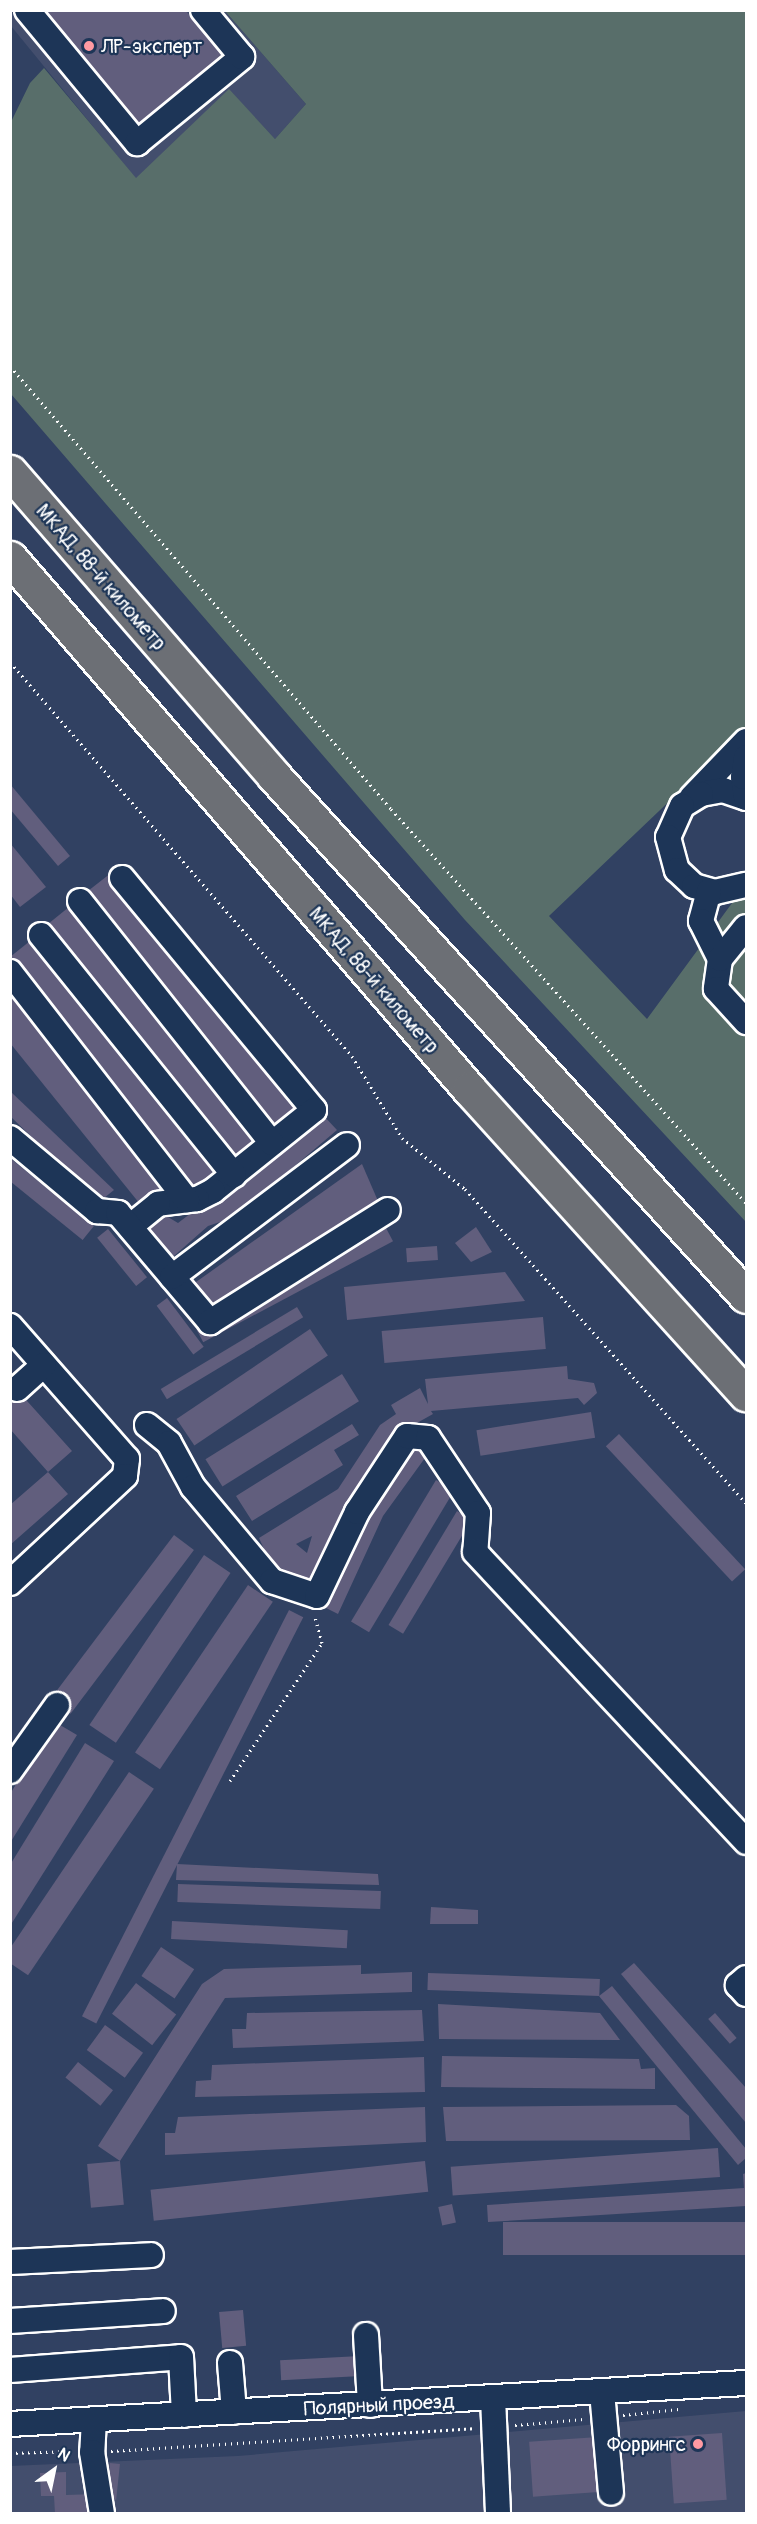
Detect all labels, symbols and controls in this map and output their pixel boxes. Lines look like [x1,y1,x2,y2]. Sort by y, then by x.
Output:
place label: ЛР-эксперт [101,34,202,58]
marker: ЛР-эксперт [82,39,96,53]
street label: МКАД, 88-й километр [31,499,171,655]
street label: МКАД, 88-й километр [304,902,444,1058]
street label: Полярный проезд [303,2389,455,2421]
place label: Форрингс [607,2432,686,2456]
marker: Форрингс [691,2437,705,2451]
north arrow [24,2440,84,2500]
text: N [54,2444,74,2466]

